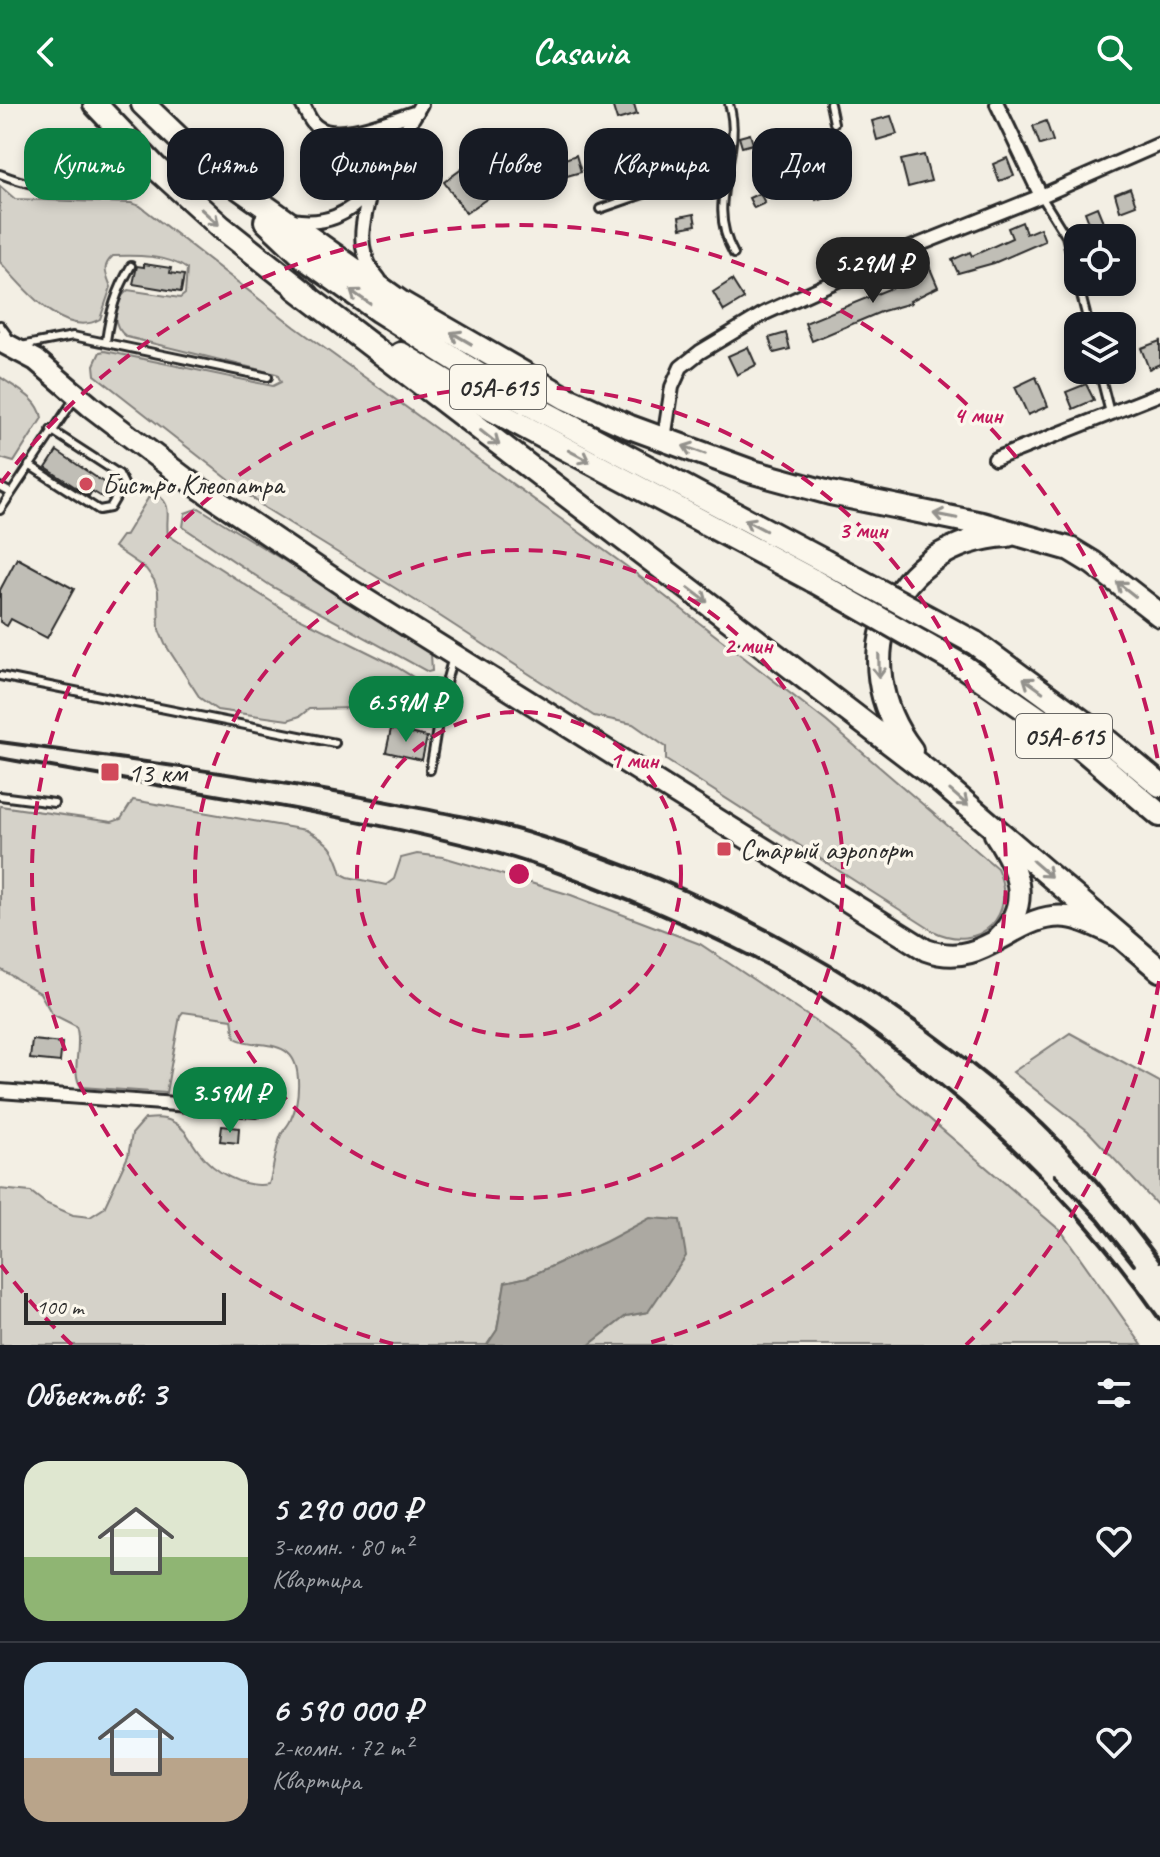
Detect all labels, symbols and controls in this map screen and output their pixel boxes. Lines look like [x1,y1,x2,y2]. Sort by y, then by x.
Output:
text: Casavia [532,29,628,75]
icon: back [24,30,68,74]
icon: search [1092,30,1136,74]
chip: Купить [24,128,151,200]
chip: Снять [167,128,284,200]
chip: Фильтры [300,128,443,200]
chip: Новое [459,128,568,200]
chip: Квартира [584,128,736,200]
chip: Дом [752,128,852,200]
one-way arrow [200,208,220,226]
map controls [1064,224,1136,384]
button: locate [1064,224,1136,296]
pin: 5.29M ₽ [799,237,947,305]
text: 5.29M ₽ [834,246,912,279]
one-way arrow [350,289,372,306]
button: layers [1064,312,1136,384]
one-way arrow [450,329,473,345]
road number: 05А-615 [450,365,546,409]
text: 4 мин [954,400,1004,430]
one-way arrow [479,430,501,447]
one-way arrow [682,442,707,456]
one-way arrow [567,449,591,465]
place label: Бистро Клеопатра [102,467,286,502]
marker: Бистро Клеопатра [77,475,95,493]
one-way arrow [933,508,959,523]
text: 3 мин [839,515,889,545]
one-way arrow [744,516,768,532]
one-way arrow [1116,580,1137,598]
one-way arrow [686,587,708,604]
text: 2 мин [724,630,774,660]
one-way arrow [871,652,887,679]
pin: 6.59M ₽ [332,676,480,744]
one-way arrow [1022,677,1044,693]
text: 6.59M ₽ [367,685,445,718]
road number: 05А-615 [1016,714,1112,758]
text: 1 мин [610,745,660,775]
place label: 13 км [128,755,189,790]
marker: 13 км [99,761,121,783]
one-way arrow [949,789,969,807]
place label: Старый аэропорт [740,832,913,867]
marker: Старый аэропорт [715,840,733,858]
centre of rings [505,860,533,888]
one-way arrow [1032,860,1052,878]
pin: 3.59M ₽ [156,1067,304,1135]
text: 3.59M ₽ [191,1076,269,1109]
scale bar [24,1289,226,1325]
text: 100 m [36,1293,83,1321]
icon: filters [1092,1371,1136,1415]
text: Объектов: 3 [24,1372,166,1415]
text: 5 290 000 ₽ [272,1487,420,1530]
icon: home [88,1493,184,1589]
icon: heart [1092,1519,1136,1563]
text: 3-комн. · 80 m² [272,1530,412,1563]
text: Квартира [272,1563,361,1596]
text: 6 590 000 ₽ [272,1688,421,1731]
icon: home [88,1694,184,1790]
icon: heart [1092,1720,1136,1764]
text: 2-комн. · 72 m² [272,1731,412,1764]
text: Квартира [272,1764,361,1797]

